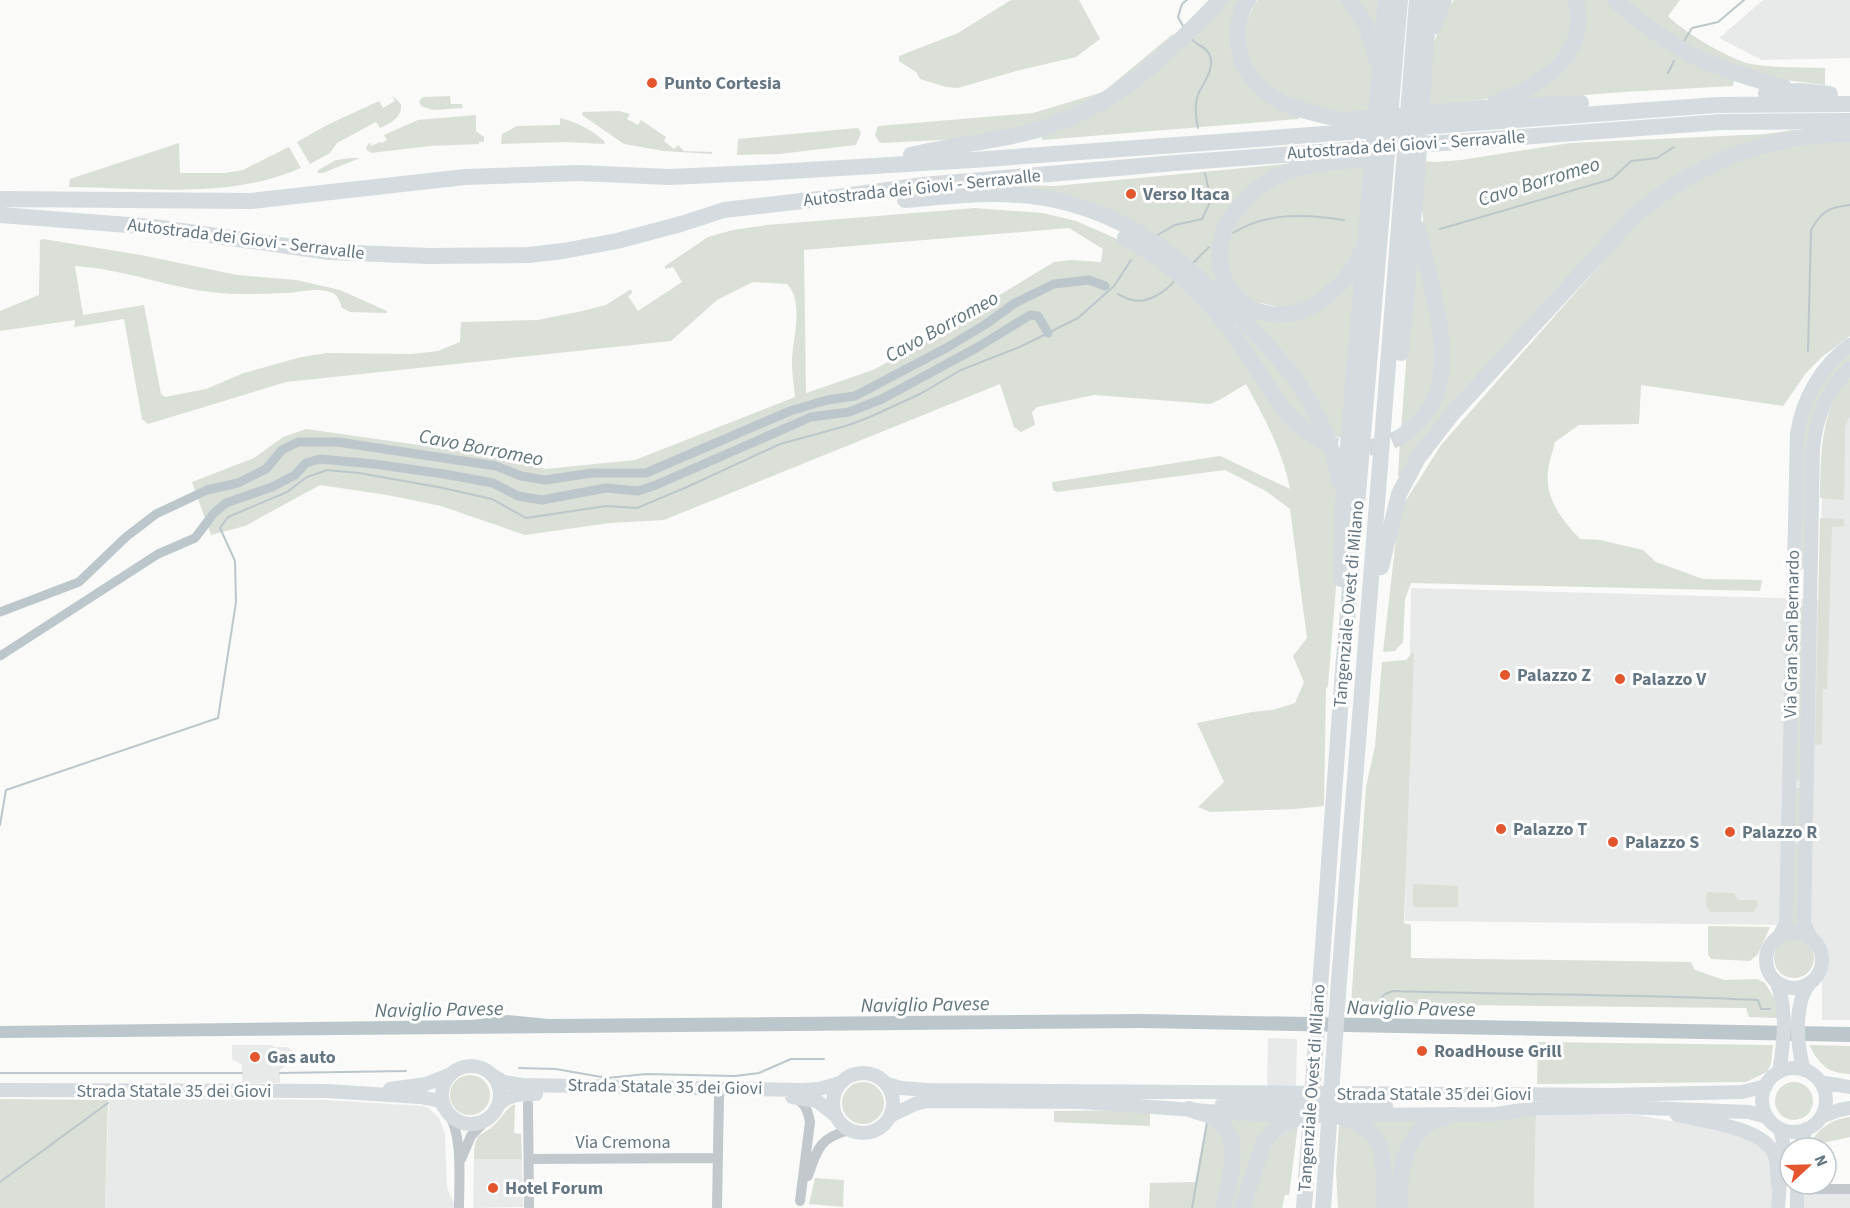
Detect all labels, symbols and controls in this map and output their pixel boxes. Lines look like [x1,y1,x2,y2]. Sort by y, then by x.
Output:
place label: Punto Cortesia [664,71,781,96]
marker: Punto Cortesia [645,76,659,90]
street label: Autostrada dei Giovi - Serravalle [1286,124,1526,166]
water label: Cavo Borromeo [1475,150,1603,214]
street label: Autostrada dei Giovi - Serravalle [802,163,1042,213]
place label: Verso Itaca [1142,182,1230,207]
marker: Verso Itaca [1124,187,1138,201]
street label: Autostrada dei Giovi - Serravalle [126,212,366,266]
water label: Cavo Borromeo [880,284,1004,370]
water label: Cavo Borromeo [416,422,546,474]
street label: Tangenziale Ovest di Milano [1327,499,1371,709]
street label: Via Gran San Bernardo [1778,550,1806,718]
place label: Palazzo Z [1517,663,1591,688]
place label: Palazzo V [1632,667,1707,692]
marker: Palazzo Z [1498,668,1512,682]
marker: Palazzo V [1613,672,1627,686]
place label: Palazzo T [1513,817,1587,842]
place label: Palazzo R [1742,820,1817,845]
marker: Palazzo T [1494,822,1508,836]
marker: Palazzo R [1723,825,1737,839]
place label: Palazzo S [1625,830,1699,855]
marker: Palazzo S [1606,835,1620,849]
street label: Tangenziale Ovest di Milano [1292,983,1332,1193]
water label: Naviglio Pavese [860,990,990,1020]
water label: Naviglio Pavese [1346,994,1476,1024]
water label: Naviglio Pavese [374,995,504,1025]
place label: RoadHouse Grill [1434,1039,1562,1064]
marker: RoadHouse Grill [1415,1044,1429,1058]
place label: Gas auto [267,1045,336,1070]
marker: Gas auto [248,1050,262,1064]
street label: Strada Statale 35 dei Giovi [567,1073,763,1101]
street label: Strada Statale 35 dei Giovi [77,1079,271,1104]
street label: Strada Statale 35 dei Giovi [1337,1082,1531,1107]
street label: Via Cremona [575,1130,671,1155]
north arrow [1778,1136,1838,1196]
text: N [1809,1152,1833,1170]
place label: Hotel Forum [505,1176,603,1201]
marker: Hotel Forum [486,1181,500,1195]

